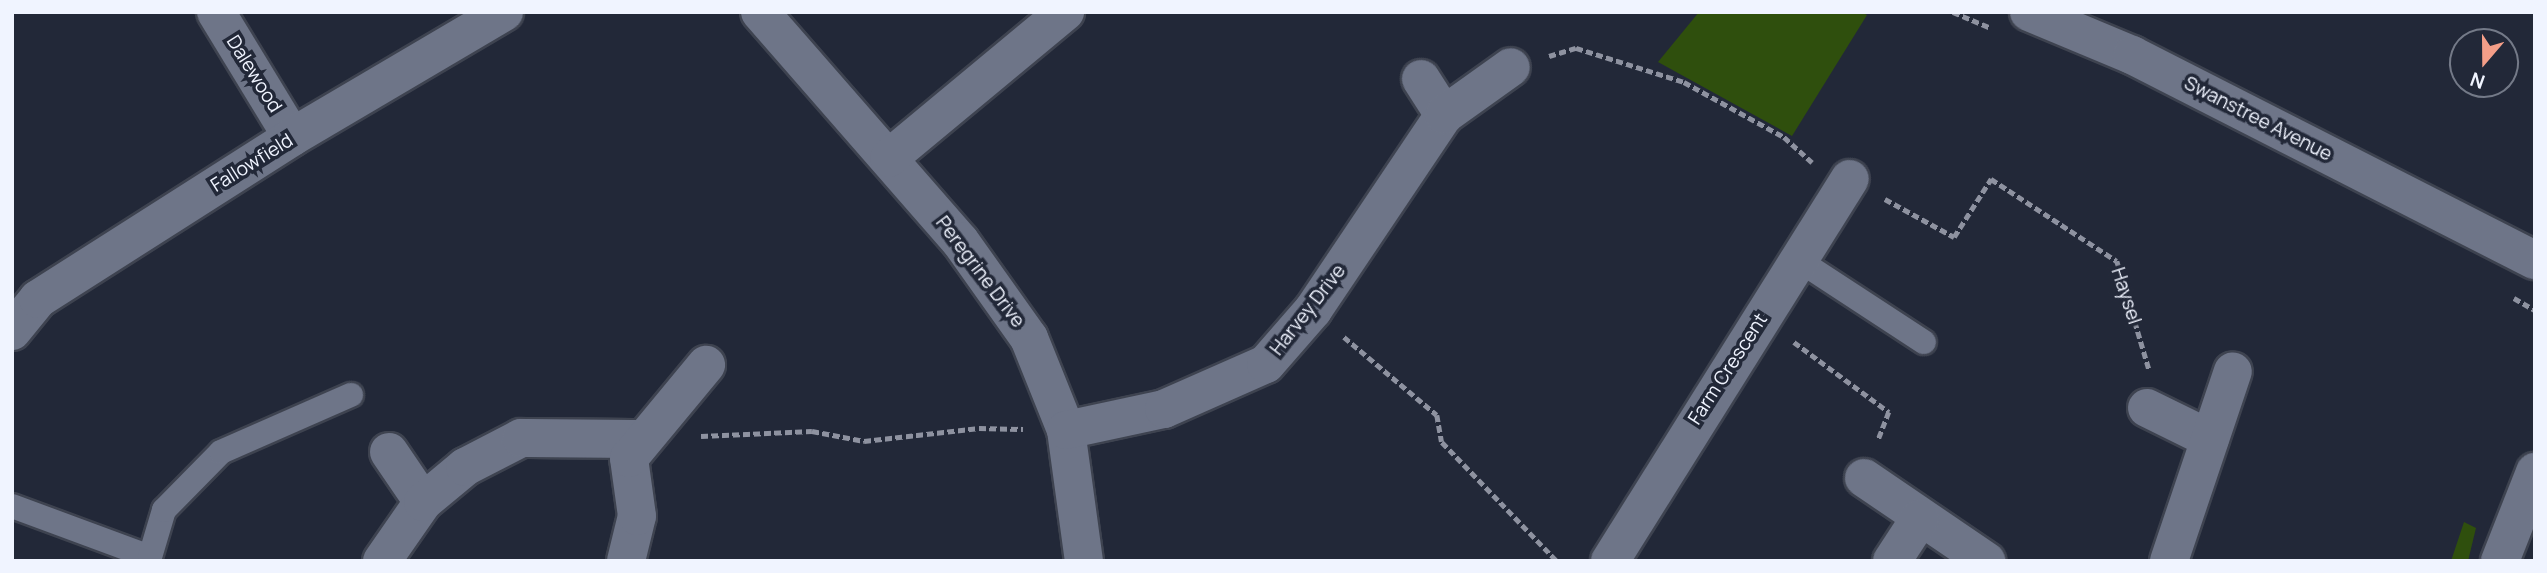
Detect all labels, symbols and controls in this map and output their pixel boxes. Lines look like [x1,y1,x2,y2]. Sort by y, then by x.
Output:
north arrow [2449,28,2519,98]
street label: Dalewood [221,31,287,117]
text: N [2467,66,2488,95]
street label: Swanstree Avenue [2180,72,2336,166]
street label: Fallowfield [207,129,297,197]
street label: Peregrine Drive [931,212,1029,332]
street label: Harvey Drive [1266,260,1350,360]
street label: Haysel [2106,265,2146,327]
street label: Farm Crescent [1684,309,1772,429]

